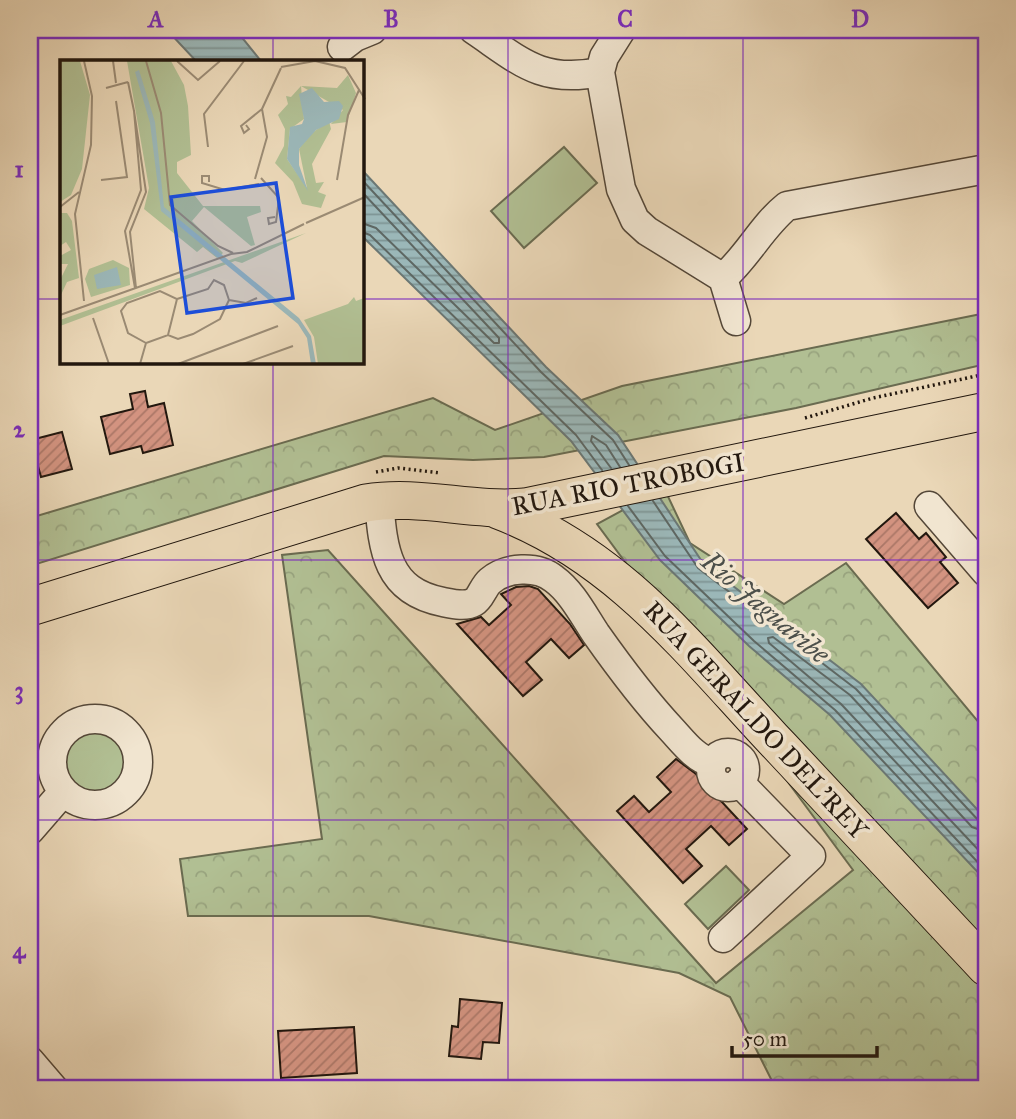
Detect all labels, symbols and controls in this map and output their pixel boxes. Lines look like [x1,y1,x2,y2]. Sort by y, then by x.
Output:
text: A [146,5,164,33]
text: B [383,5,399,33]
text: C [617,5,633,33]
text: D [851,5,869,33]
inset map [60,60,364,364]
text: 1 [14,155,24,183]
text: 2 [13,415,25,443]
street label: RUA RIO TROBOGI [509,446,747,522]
water label: Rio Jaguaribe [694,543,837,671]
street label: RUA GERALDO DEL'REY [637,594,876,847]
text: 3 [14,676,24,705]
text: 4 [13,936,27,964]
scale bar [732,1014,878,1058]
text: 50 m [743,1026,788,1052]

